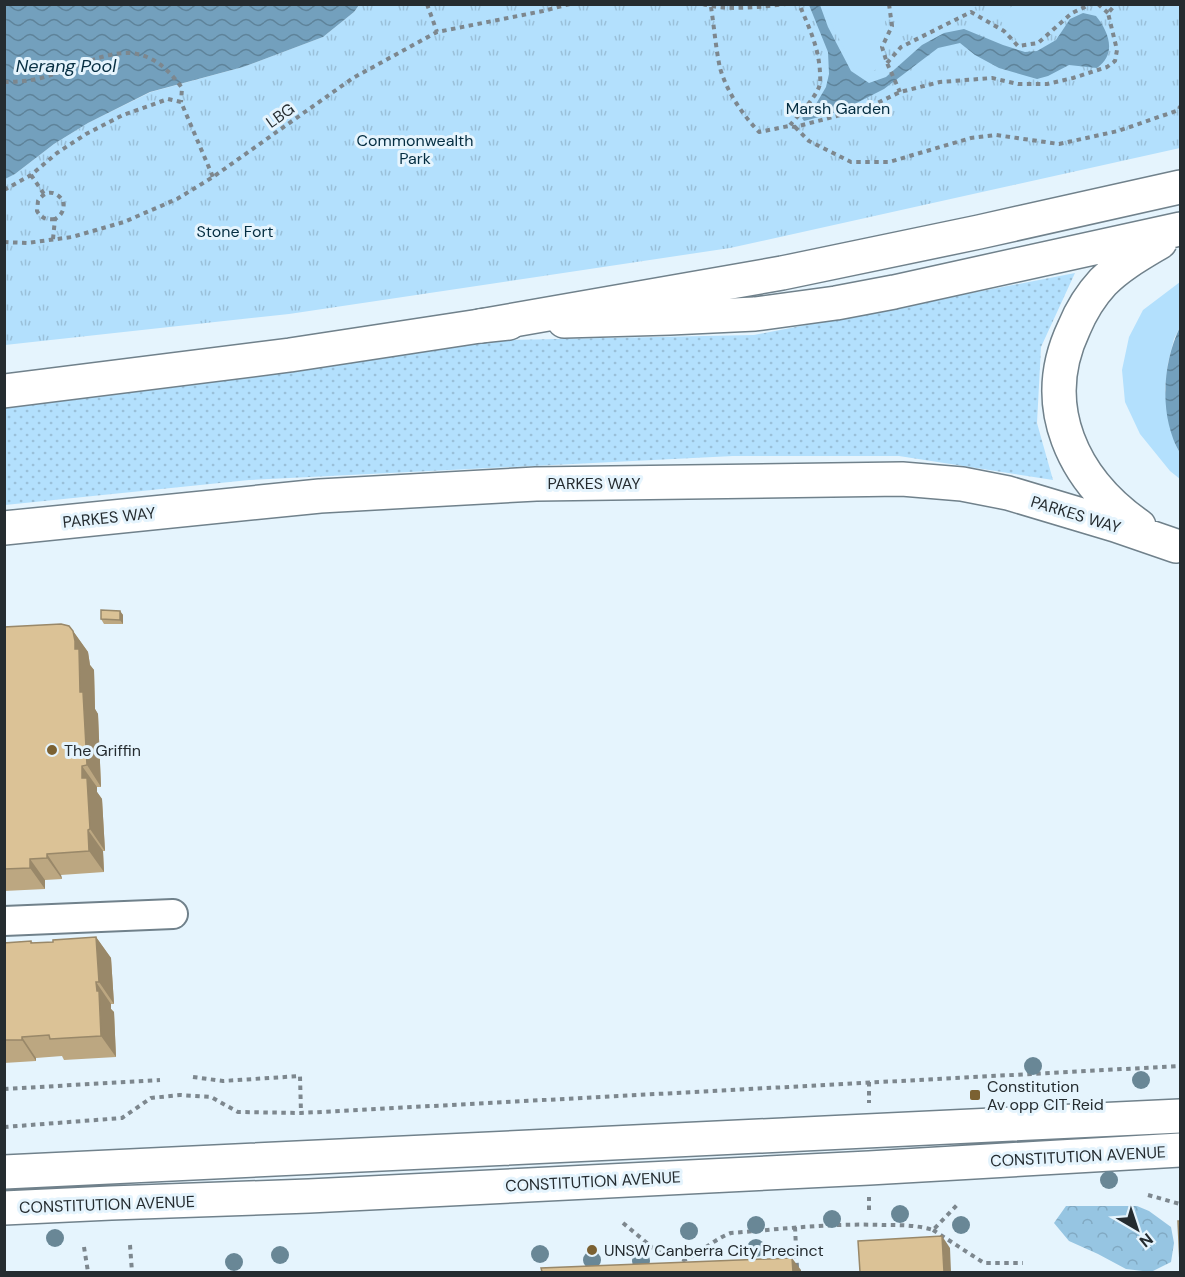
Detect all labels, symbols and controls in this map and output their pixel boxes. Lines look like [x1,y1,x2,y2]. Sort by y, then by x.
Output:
water label: Nerang Pool [16,54,117,78]
street label: LBG [262,98,299,133]
park label: Marsh Garden [786,98,890,119]
park label: Commonwealth Park [357,130,473,169]
park label: Stone Fort [196,221,274,242]
street label: PARKES WAY [547,473,641,494]
street label: PARKES WAY [1028,491,1123,538]
street label: PARKES WAY [62,502,156,533]
place label: The Griffin [64,740,141,761]
marker: The Griffin [45,743,59,757]
place label: Constitution Av opp CIT Reid [987,1076,1104,1115]
marker: Constitution Av opp CIT Reid [968,1088,982,1102]
street label: CONSTITUTION AVENUE [990,1141,1166,1172]
street label: CONSTITUTION AVENUE [505,1166,681,1197]
street label: CONSTITUTION AVENUE [19,1191,195,1218]
north arrow [1107,1199,1167,1259]
text: N [1135,1228,1157,1252]
place label: UNSW Canberra City Precinct [604,1240,824,1261]
marker: UNSW Canberra City Precinct [585,1243,599,1257]

